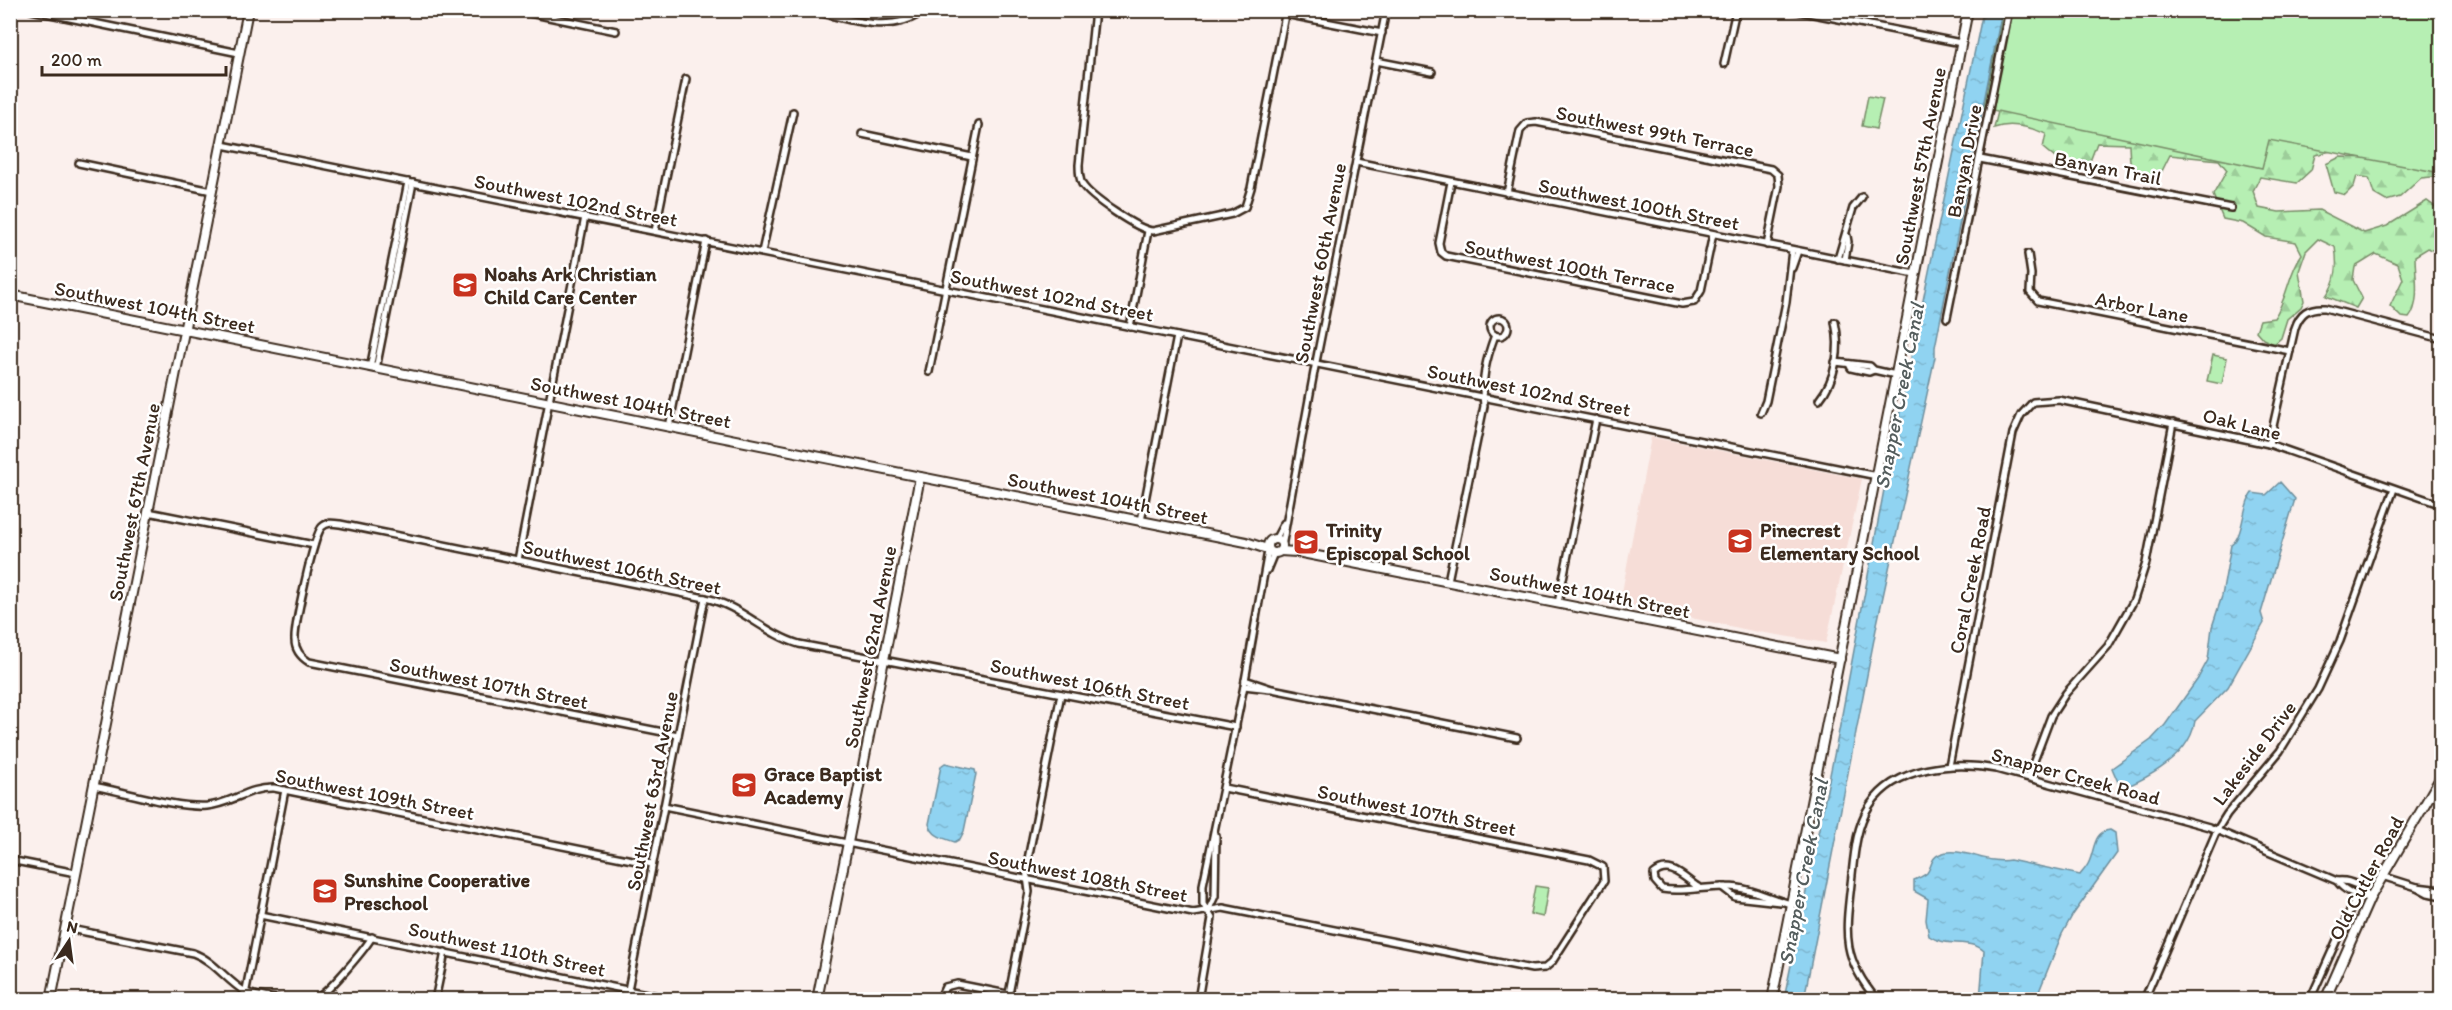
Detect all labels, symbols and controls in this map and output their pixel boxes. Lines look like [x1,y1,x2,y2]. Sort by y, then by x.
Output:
scale bar [42,39,226,77]
text: 200 m [51,49,102,71]
street label: Southwest 57th Avenue [1889,65,1951,267]
street label: Southwest 99th Terrace [1554,100,1756,162]
street label: Banyan Drive [1941,102,1987,220]
street label: Banyan Trail [2052,146,2164,190]
street label: Southwest 60th Avenue [1289,161,1351,365]
street label: Southwest 102nd Street [472,169,680,231]
street label: Southwest 100th Street [1536,173,1742,235]
street label: Southwest 100th Terrace [1463,234,1677,298]
place label: Noahs Ark Christian Child Care Center [484,262,657,309]
street label: Southwest 102nd Street [948,264,1156,326]
school or university icon: Noahs Ark Christian Child Care Center [450,270,480,300]
street label: Southwest 104th Street [53,276,257,338]
street label: Arbor Lane [2093,286,2191,328]
water label: Snapper Creek Canal [1869,299,1930,491]
street label: Southwest 102nd Street [1425,359,1633,421]
street label: Southwest 104th Street [529,371,733,433]
street label: Southwest 67th Avenue [103,401,165,603]
street label: Oak Lane [2200,403,2284,445]
street label: Southwest 104th Street [1006,467,1210,529]
street label: Coral Creek Road [1944,504,1996,656]
place label: Trinity Episcopal School [1325,518,1470,566]
place label: Pinecrest Elementary School [1760,518,1920,566]
school or university icon: Pinecrest Elementary School [1725,526,1755,556]
school or university icon: Trinity Episcopal School [1291,527,1321,557]
street label: Southwest 106th Street [520,534,724,600]
street label: Southwest 62nd Avenue [839,544,901,750]
street label: Southwest 104th Street [1488,561,1692,623]
street label: Southwest 107th Street [388,652,590,714]
street label: Southwest 106th Street [988,653,1192,715]
street label: Southwest 63rd Avenue [621,689,683,893]
street label: Lakeside Drive [2207,696,2301,810]
street label: Snapper Creek Road [1989,742,2163,810]
place label: Grace Baptist Academy [763,762,882,810]
street label: Southwest 109th Street [273,763,477,825]
school or university icon: Grace Baptist Academy [729,770,759,800]
water label: Snapper Creek Canal [1773,775,1834,967]
street label: Southwest 107th Street [1316,779,1518,841]
street label: Old Cutler Road [2323,812,2409,944]
street label: Southwest 108th Street [986,845,1190,907]
place label: Sunshine Cooperative Preschool [344,868,531,915]
school or university icon: Sunshine Cooperative Preschool [310,876,340,906]
north arrow [39,911,99,971]
text: N [65,916,80,937]
street label: Southwest 110th Street [406,916,608,982]

